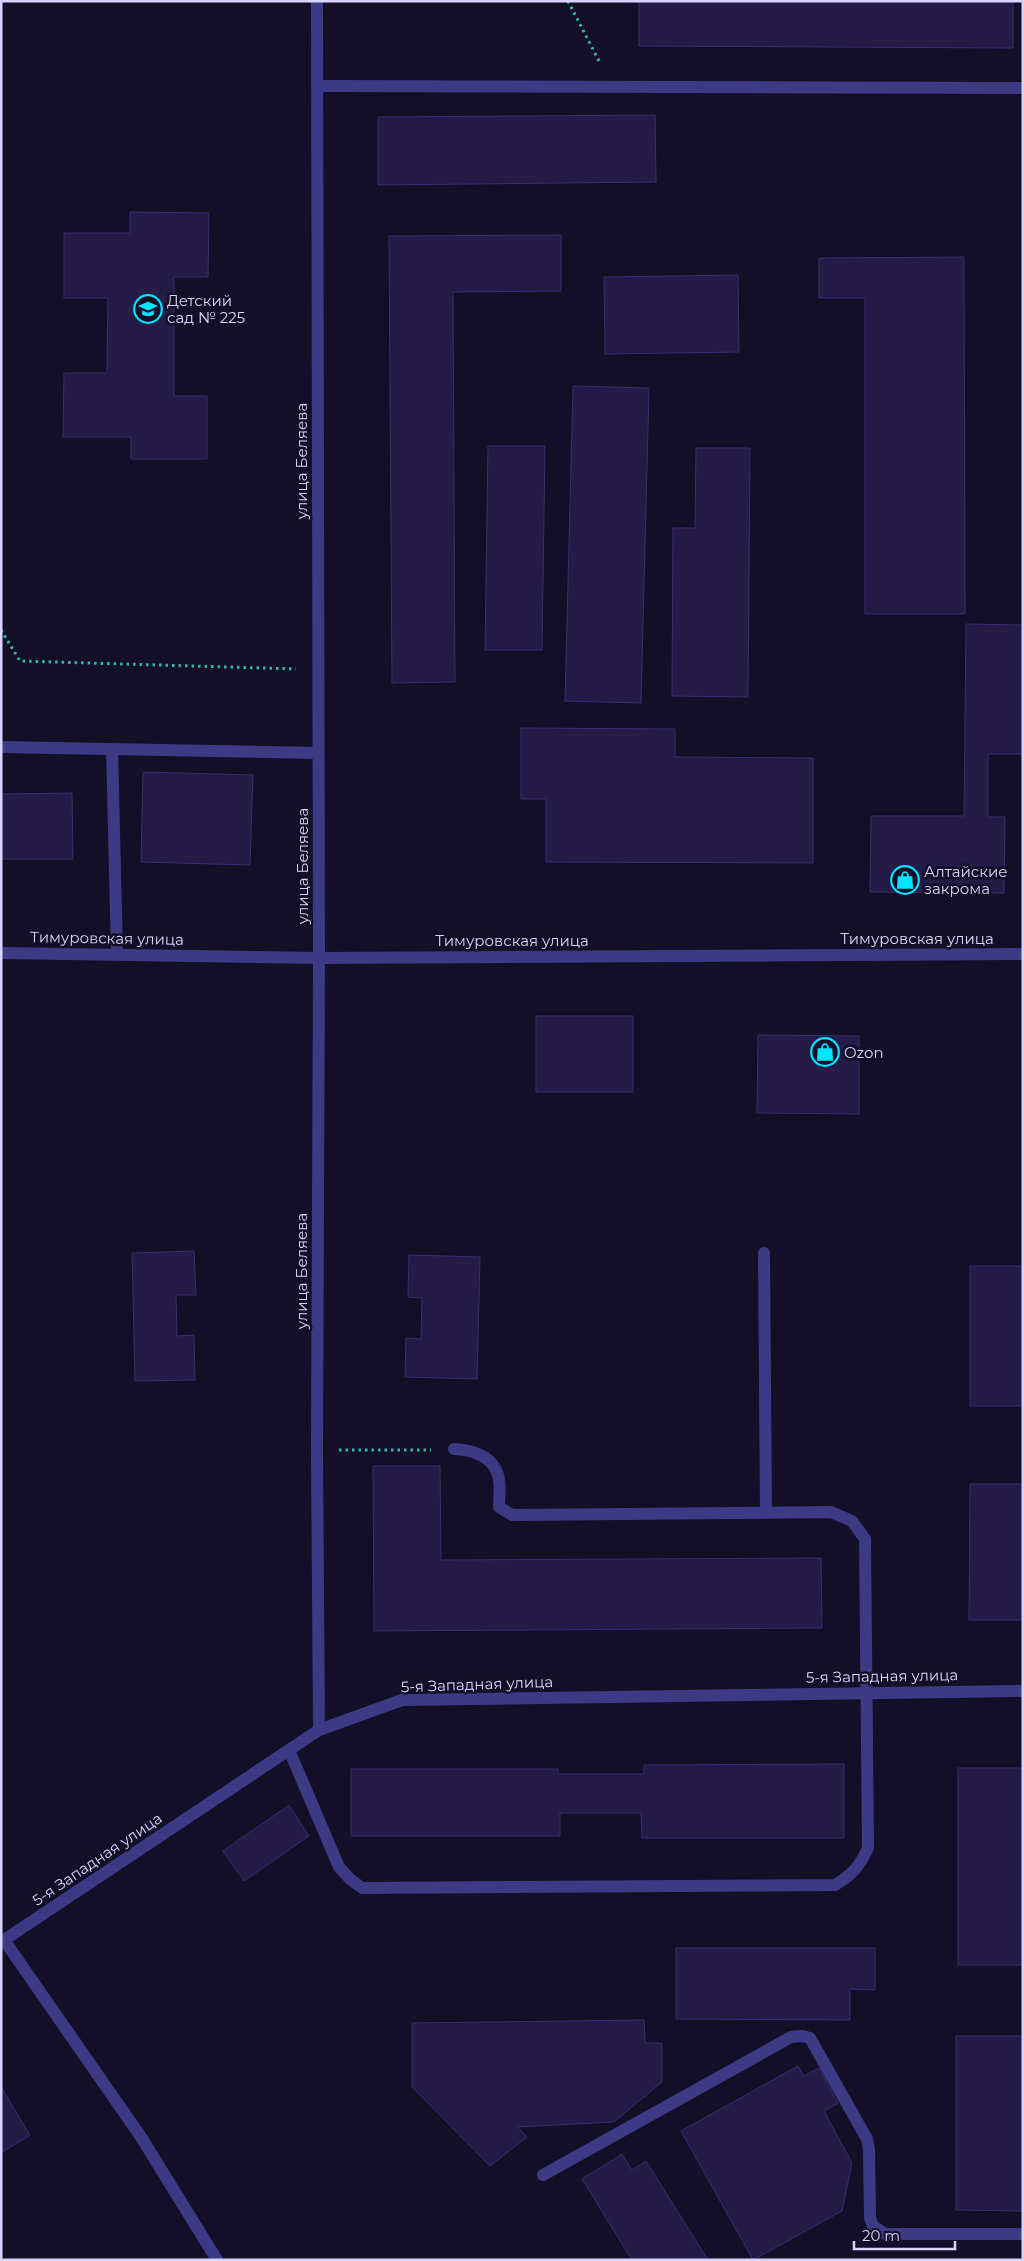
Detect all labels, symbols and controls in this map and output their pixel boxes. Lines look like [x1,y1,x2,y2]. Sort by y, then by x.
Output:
place label: Детский сад № 225 [167,291,245,327]
school or university icon: Детский сад № 225 [133,294,163,324]
street label: улица Беляева [292,403,311,520]
street label: улица Беляева [293,808,312,925]
place label: Алтайские закрома [924,862,1008,898]
shop icon: Алтайские закрома [890,865,920,895]
street label: Тимуровская улица [30,927,184,949]
street label: Тимуровская улица [840,929,994,948]
street label: Тимуровская улица [435,931,589,950]
shop icon: Ozon [810,1037,840,1067]
place label: Ozon [844,1043,884,1062]
street label: улица Беляева [292,1213,311,1330]
street label: 5-я Западная улица [806,1665,958,1687]
street label: 5-я Западная улица [401,1672,553,1696]
street label: 5-я Западная улица [29,1809,165,1909]
scale bar [854,2218,955,2250]
text: 20 m [862,2226,900,2245]

